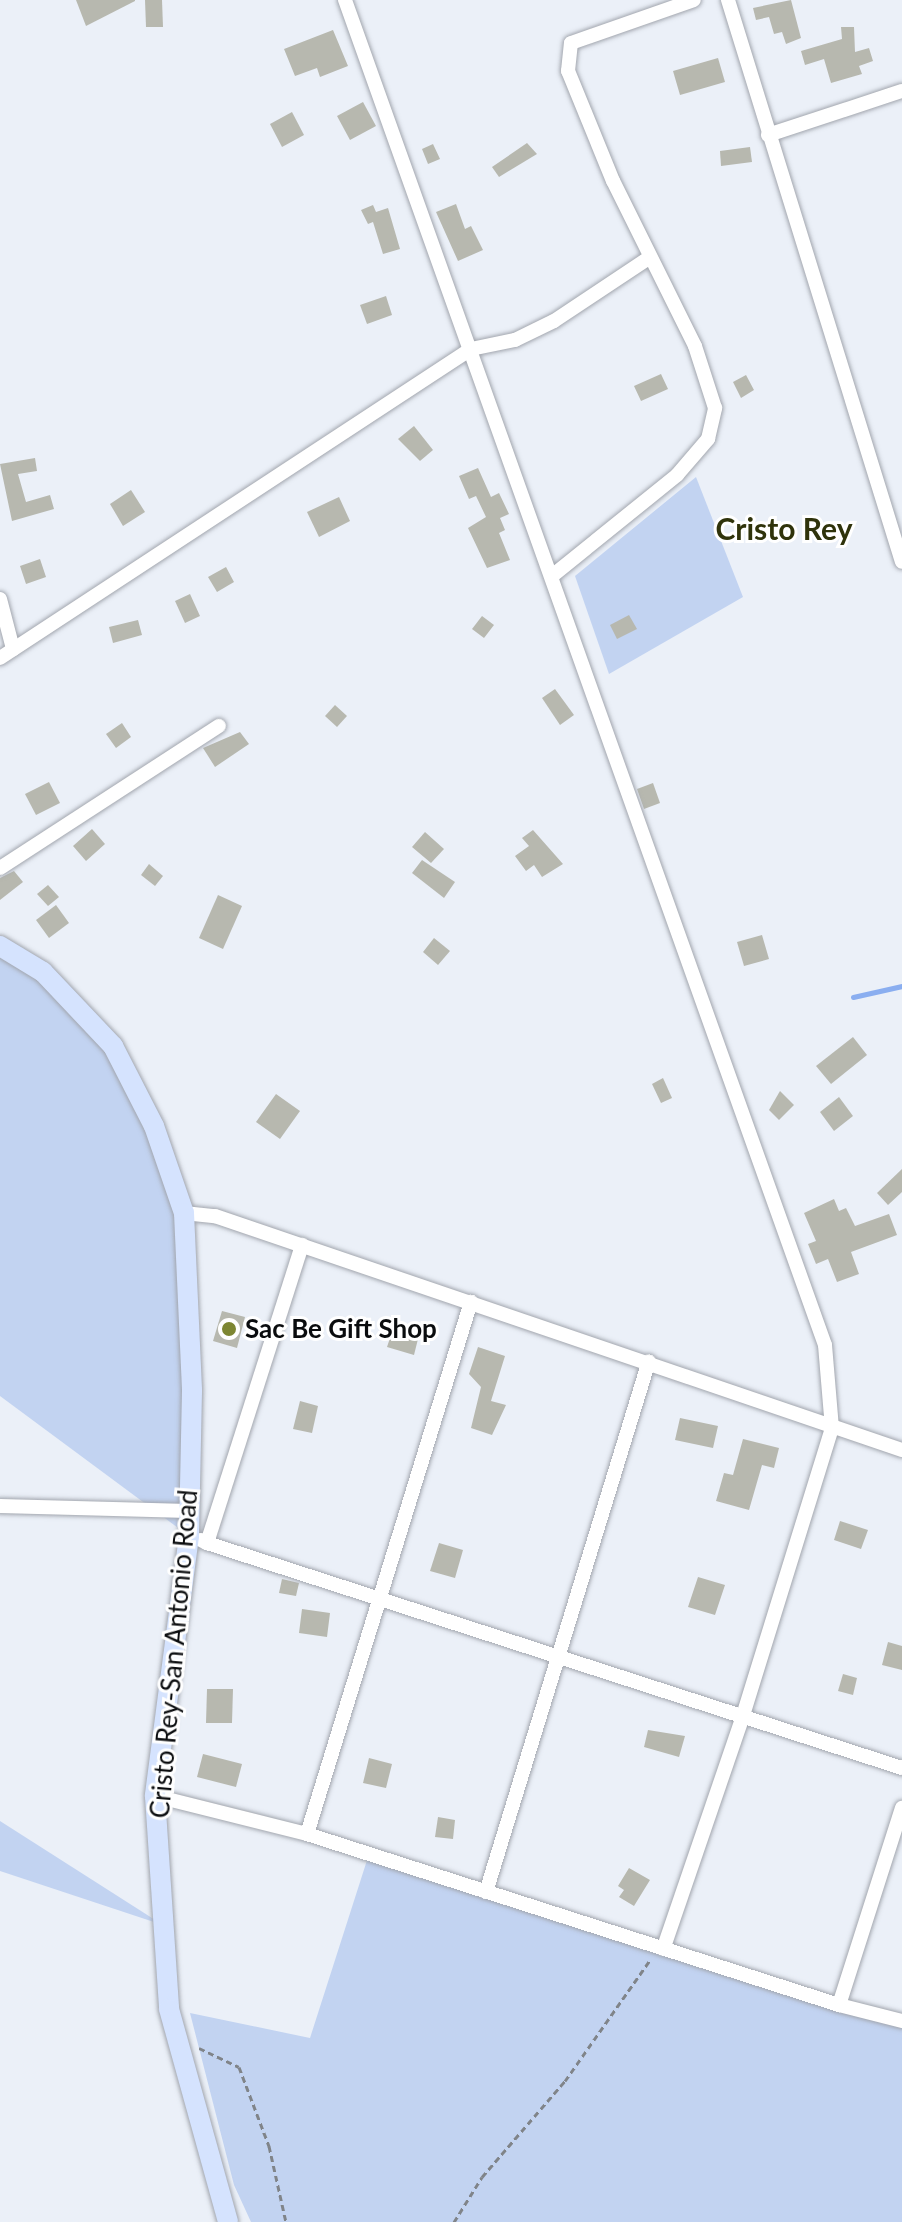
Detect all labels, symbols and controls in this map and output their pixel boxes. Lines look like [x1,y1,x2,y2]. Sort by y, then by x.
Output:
district label: Cristo Rey [715,510,853,546]
place label: Sac Be Gift Shop [245,1313,437,1345]
marker: Sac Be Gift Shop [220,1320,238,1338]
street label: Cristo Rey-San Antonio Road [144,1488,204,1820]

